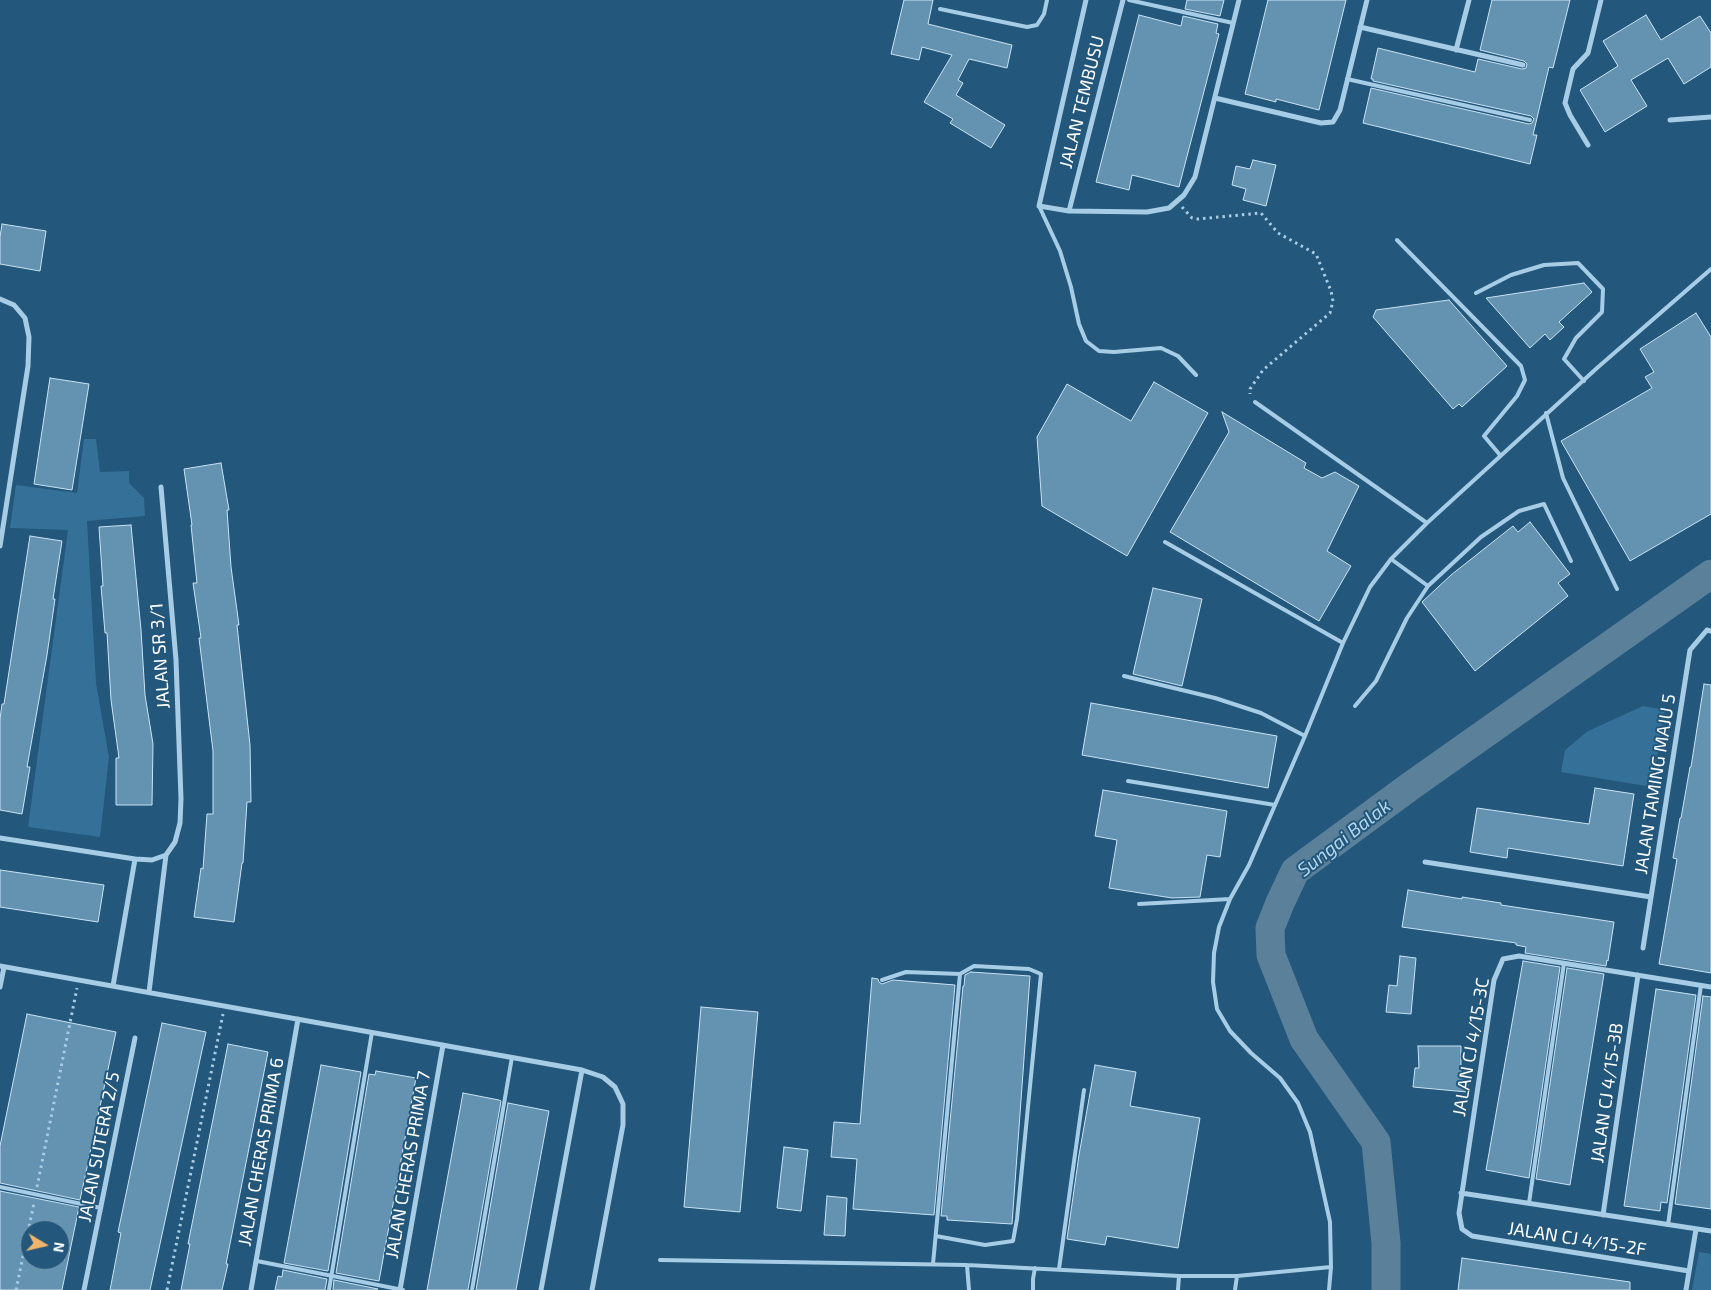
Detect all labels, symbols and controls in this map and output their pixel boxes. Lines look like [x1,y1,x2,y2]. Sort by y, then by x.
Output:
street label: JALAN TEMBUSU [1055,33,1109,171]
street label: JALAN SR 3/1 [146,602,174,710]
street label: JALAN TAMING MAJU 5 [1630,692,1680,876]
water label: Sungai Balak [1293,795,1395,881]
street label: JALAN CJ 4/15-3C [1448,976,1494,1118]
street label: JALAN CJ 4/15-3B [1586,1022,1628,1164]
street label: JALAN CHERAS PRIMA 6 [234,1056,288,1248]
street label: JALAN SUTERA 2/5 [74,1070,124,1224]
street label: JALAN CHERAS PRIMA 7 [381,1070,435,1260]
street label: JALAN CJ 4/15-2F [1506,1217,1648,1261]
north arrow [20,1220,70,1270]
text: N [50,1241,69,1254]

